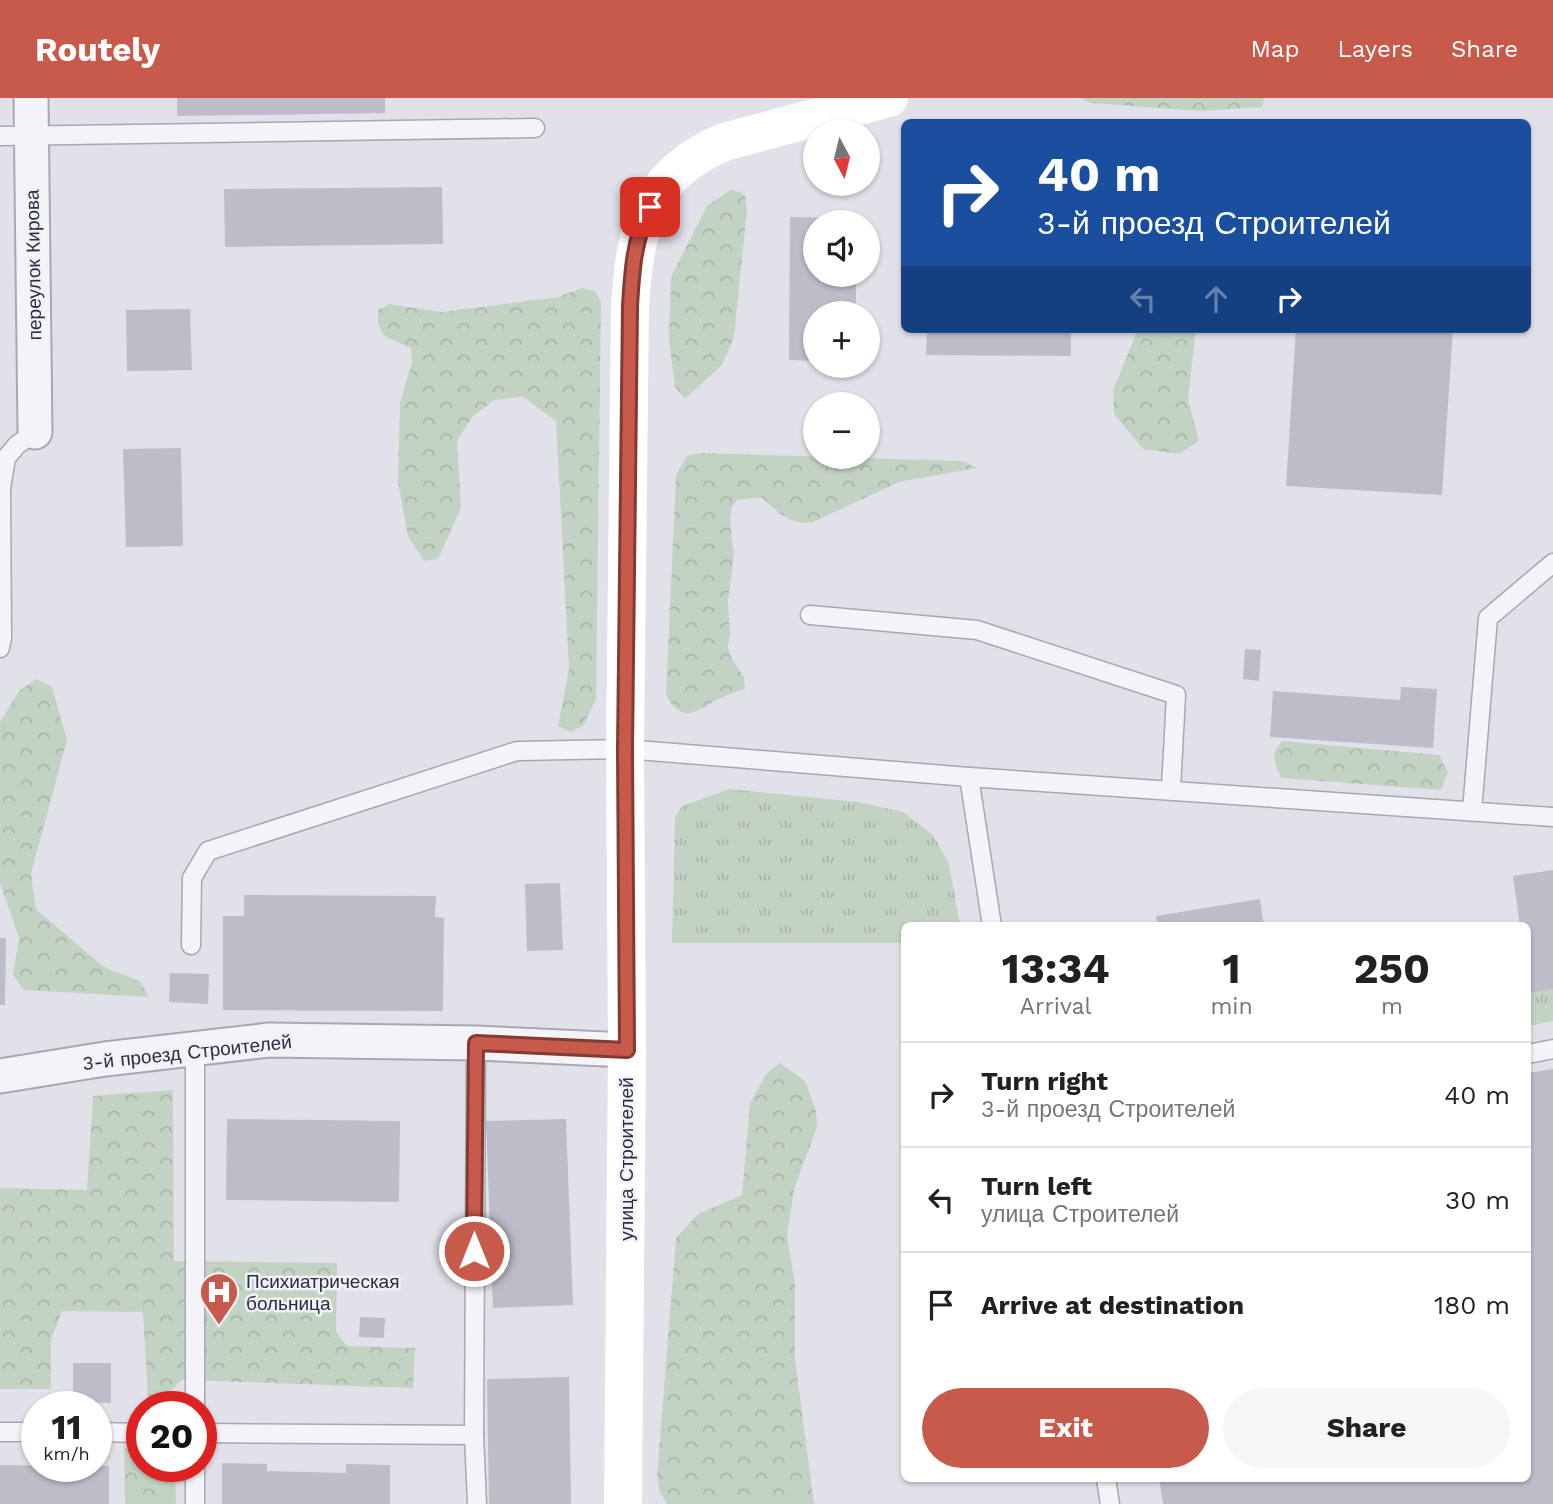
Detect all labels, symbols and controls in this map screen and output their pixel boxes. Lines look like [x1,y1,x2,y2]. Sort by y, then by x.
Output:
text: Routely [35,30,160,69]
text: Map [1251,35,1299,63]
text: Layers [1337,35,1413,63]
text: Share [1451,35,1518,63]
north arrow [803,119,880,196]
map controls [803,119,880,469]
text: 40 m [1037,145,1160,203]
icon: right [922,147,1013,238]
pin [620,177,680,237]
icon: arrive [631,188,669,226]
street label: переулок Кирова [21,189,46,341]
text: 3-й проезд Строителей [1037,204,1391,242]
button: sound [803,210,880,287]
icon: left [1124,280,1162,318]
icon: ahead [1197,280,1235,318]
icon: right [1270,280,1308,318]
button: + [803,301,880,378]
button: − [803,392,880,469]
text: 13:34 [1002,944,1110,993]
text: 1 [1223,944,1241,993]
text: 250 [1354,944,1430,993]
text: Arrival [1020,993,1092,1020]
text: min [1210,993,1253,1020]
text: m [1381,993,1403,1020]
street label: 3-й проезд Строителей [81,1030,293,1075]
text: Turn right [981,1066,1108,1096]
icon: right [922,1076,960,1114]
street label: улица Строителей [615,1077,638,1241]
text: 40 m [1444,1080,1510,1110]
text: 3-й проезд Строителей [981,1096,1235,1123]
text: Turn left [981,1171,1092,1201]
icon: left [922,1181,960,1219]
text: 30 m [1445,1185,1510,1215]
text: улица Строителей [981,1201,1179,1228]
position arrow [437,1214,511,1288]
place label: Психиатрическая больница [246,1270,399,1315]
hospital icon: Психиатрическая больница [198,1271,240,1326]
icon: arrive [922,1286,960,1324]
text: Arrive at destination [981,1290,1244,1320]
text: 180 m [1434,1290,1510,1320]
button: Exit [922,1388,1209,1468]
button: Share [1223,1388,1510,1468]
speed limit sign: 20 [126,1391,217,1482]
text: 11 [51,1406,82,1448]
text: km/h [43,1443,90,1464]

